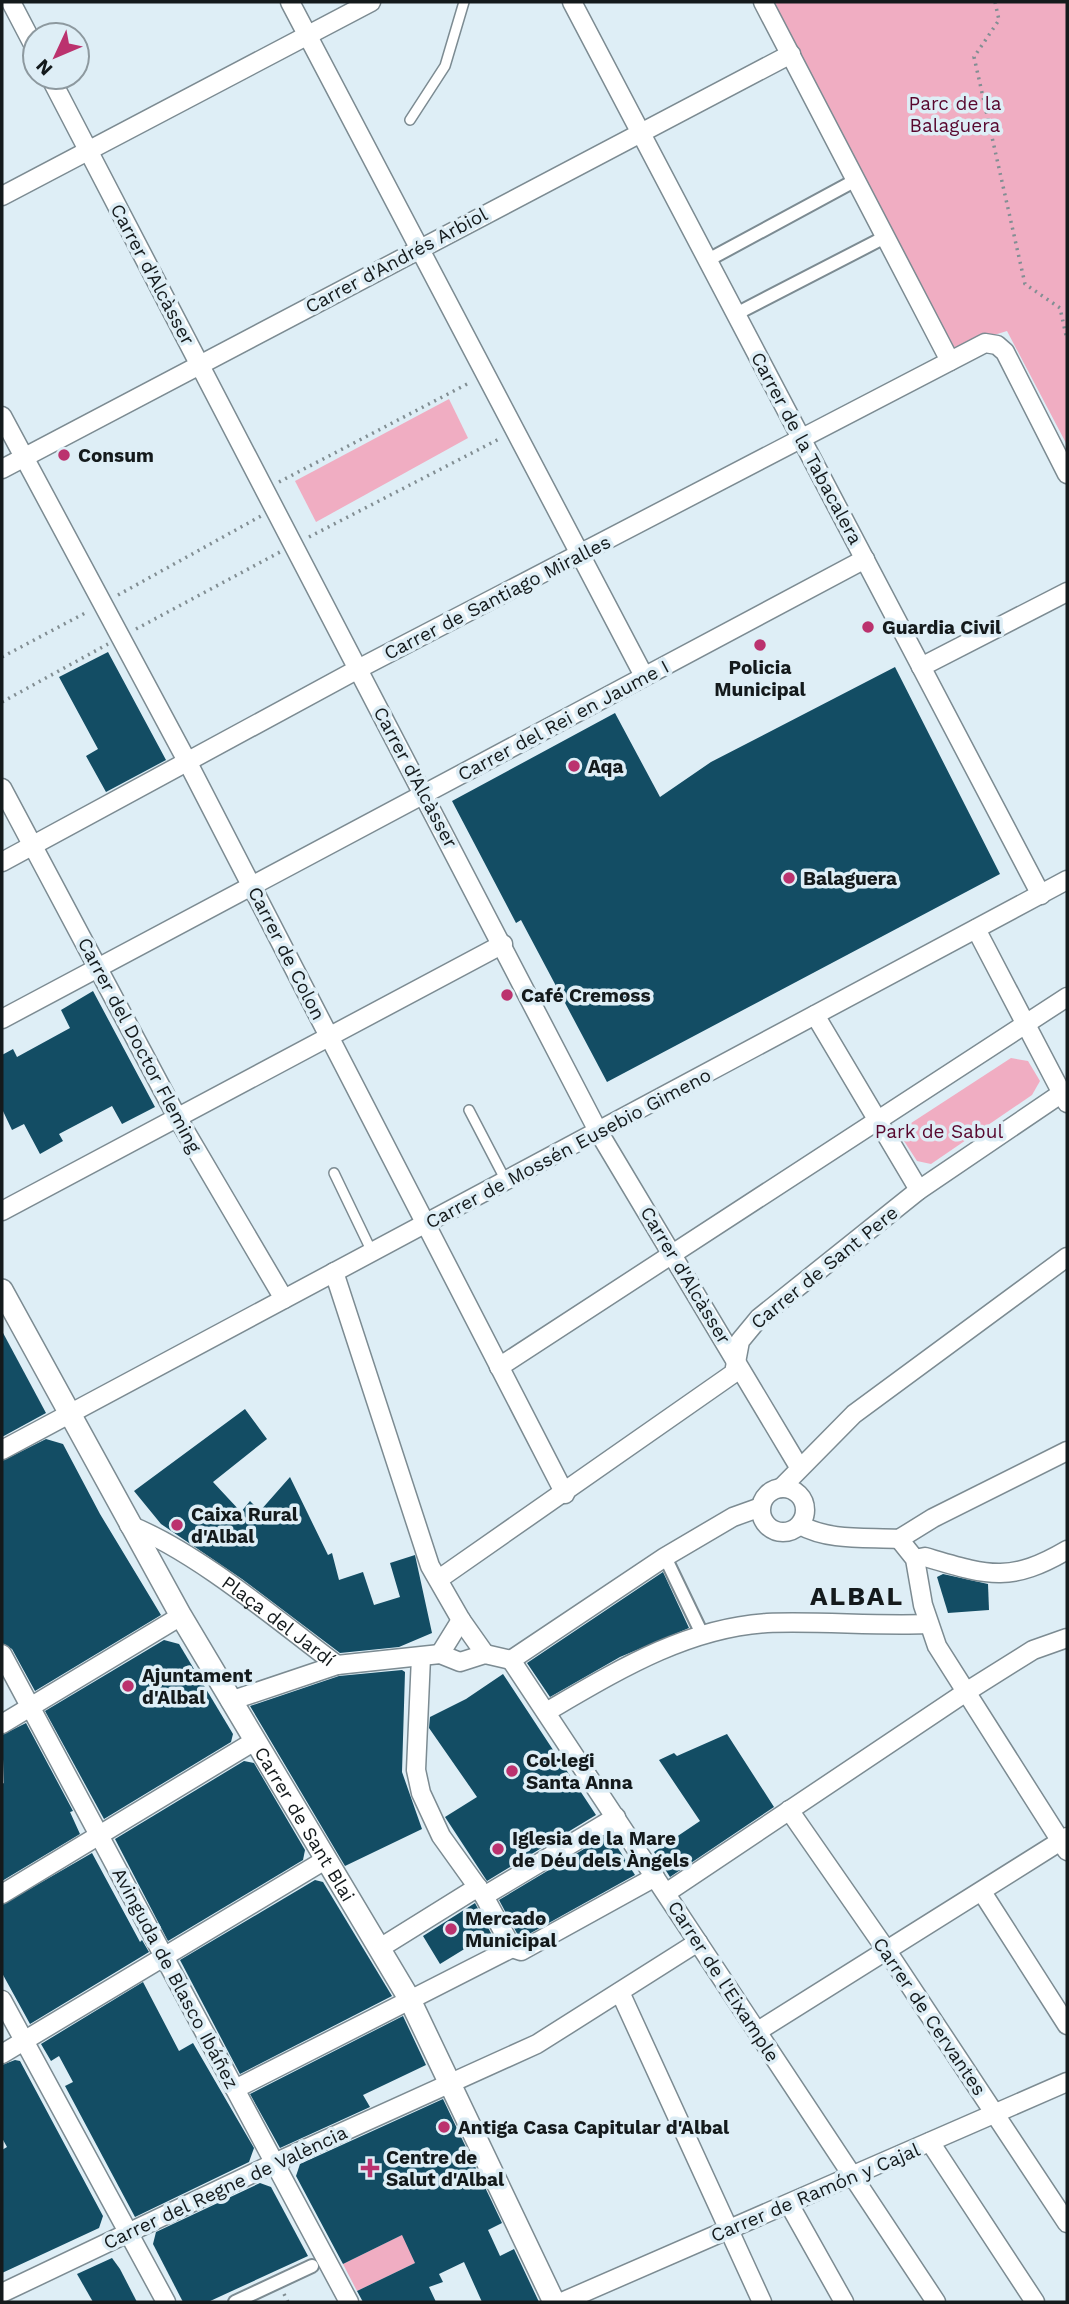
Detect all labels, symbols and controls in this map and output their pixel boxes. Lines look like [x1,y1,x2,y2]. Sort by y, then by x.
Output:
north arrow [21,21,91,91]
text: N [31,54,57,81]
park label: Parc de la Balaguera [909,92,1002,137]
street label: Carrer d'Alcàsser [106,200,200,349]
street label: Carrer d'Andrés Arbiol [301,203,491,318]
street label: Carrer de la Tabacalera [746,348,867,549]
place label: Consum [78,444,154,467]
marker: Consum [56,447,72,463]
street label: Carrer de Santiago Miralles [380,530,614,665]
place label: Guardia Civil [882,616,1002,639]
marker: Guardia Civil [860,619,876,635]
marker: Policia Municipal [752,637,768,653]
street label: Carrer del Rei en Jaume I [454,655,673,786]
place label: Policia Municipal [714,656,807,701]
street label: Carrer d'Alcàsser [369,703,463,852]
place label: Aqa [588,755,624,778]
marker: Aqa [566,758,582,774]
place label: Balaguera [803,867,897,890]
marker: Balaguera [781,870,797,886]
street label: Carrer de Colon [243,883,330,1024]
street label: Carrer del Doctor Fleming [73,934,207,1158]
place label: Café Cremoss [521,984,651,1007]
marker: Café Cremoss [499,987,515,1003]
street label: Carrer de Mossén Eusebio Gimeno [421,1063,715,1234]
park label: Park de Sabul [875,1120,1003,1143]
street label: Carrer de Sant Pere [746,1201,903,1334]
street label: Carrer d'Alcàsser [635,1202,736,1349]
place label: Caixa Rural d'Albal [191,1503,299,1548]
marker: Caixa Rural d'Albal [169,1517,185,1533]
street label: Plaça del Jardí [217,1571,339,1671]
district label: ALBAL [810,1581,904,1611]
place label: Ajuntament d'Albal [142,1664,253,1709]
marker: Ajuntament d'Albal [120,1678,136,1694]
street label: Carrer de Sant Blai [250,1743,360,1906]
place label: Col·legi Santa Anna [526,1749,633,1794]
marker: Col·legi Santa Anna [504,1763,520,1779]
place label: Iglesia de la Mare de Déu dels Àngels [512,1827,689,1872]
marker: Iglesia de la Mare de Déu dels Àngels [490,1841,506,1857]
street label: Avinguda de Blasco Ibáñez [107,1864,244,2093]
street label: Carrer de l'Eixample [663,1896,784,2066]
place label: Mercado Municipal [465,1907,557,1952]
marker: Mercado Municipal [443,1921,459,1937]
street label: Carrer de Cervantes [868,1933,991,2100]
place label: Antiga Casa Capitular d'Albal [458,2116,730,2139]
marker: Antiga Casa Capitular d'Albal [436,2119,452,2135]
street label: Carrer del Regne de València [100,2121,351,2254]
street label: Carrer de Ramón y Cajal [707,2138,923,2247]
place label: Centre de Salut d'Albal [386,2146,505,2191]
marker: Centre de Salut d'Albal [360,2158,380,2178]

